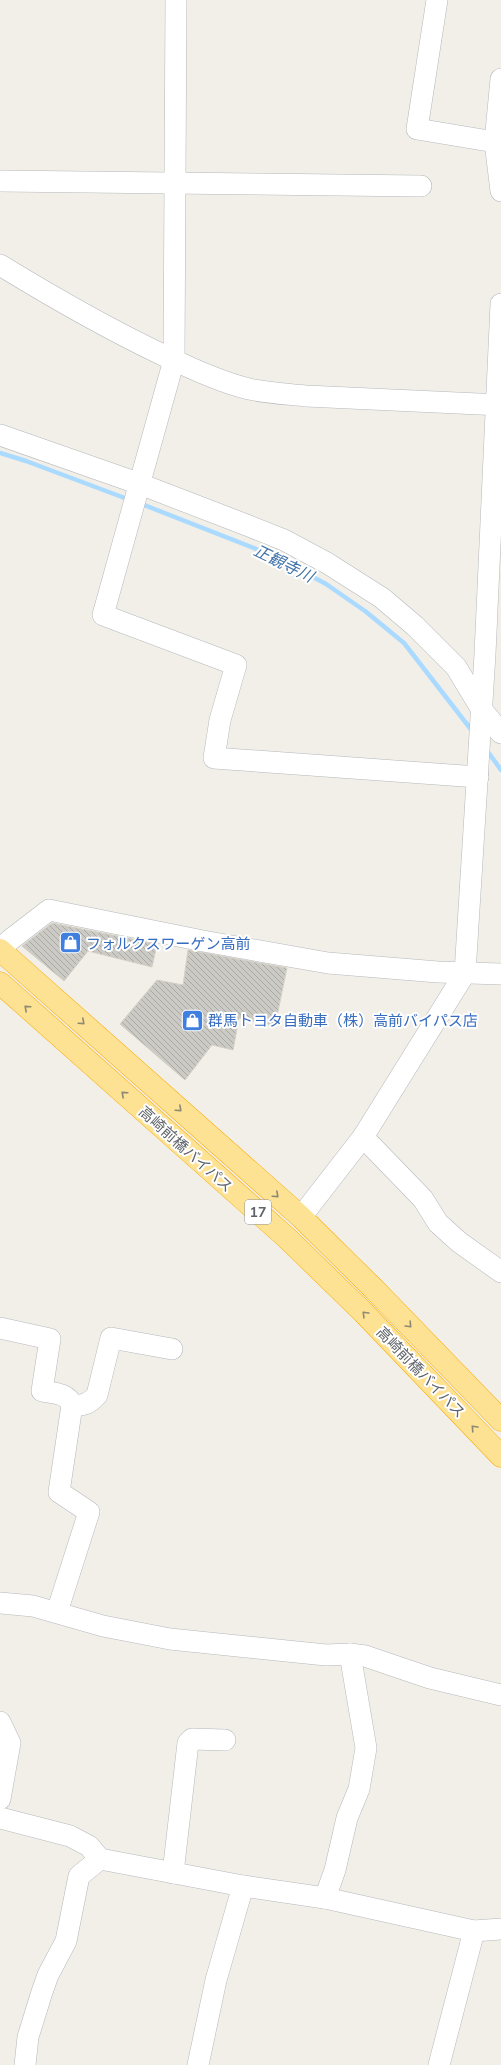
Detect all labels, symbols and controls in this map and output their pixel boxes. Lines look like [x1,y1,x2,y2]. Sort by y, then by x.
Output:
water label: 正観寺川 [251,540,319,587]
shop icon: フォルクスワーゲン高前 [57,930,83,956]
place label: フォルクスワーゲン高前 [86,934,251,953]
one-way arrow [24,1005,32,1012]
shop icon: 群馬トヨタ自動車（株）高前バイパス店 [179,1007,205,1033]
place label: 群馬トヨタ自動車（株）高前バイパス店 [208,1011,478,1030]
one-way arrow [77,1018,84,1025]
one-way arrow [122,1091,129,1098]
street label: 高崎前橋バイパス [135,1102,237,1196]
one-way arrow [174,1104,182,1111]
one-way arrow [271,1190,279,1197]
road number: 17 [245,1200,271,1224]
one-way arrow [362,1311,370,1319]
one-way arrow [404,1320,412,1328]
street label: 高崎前橋バイパス [373,1322,469,1422]
one-way arrow [472,1425,479,1433]

